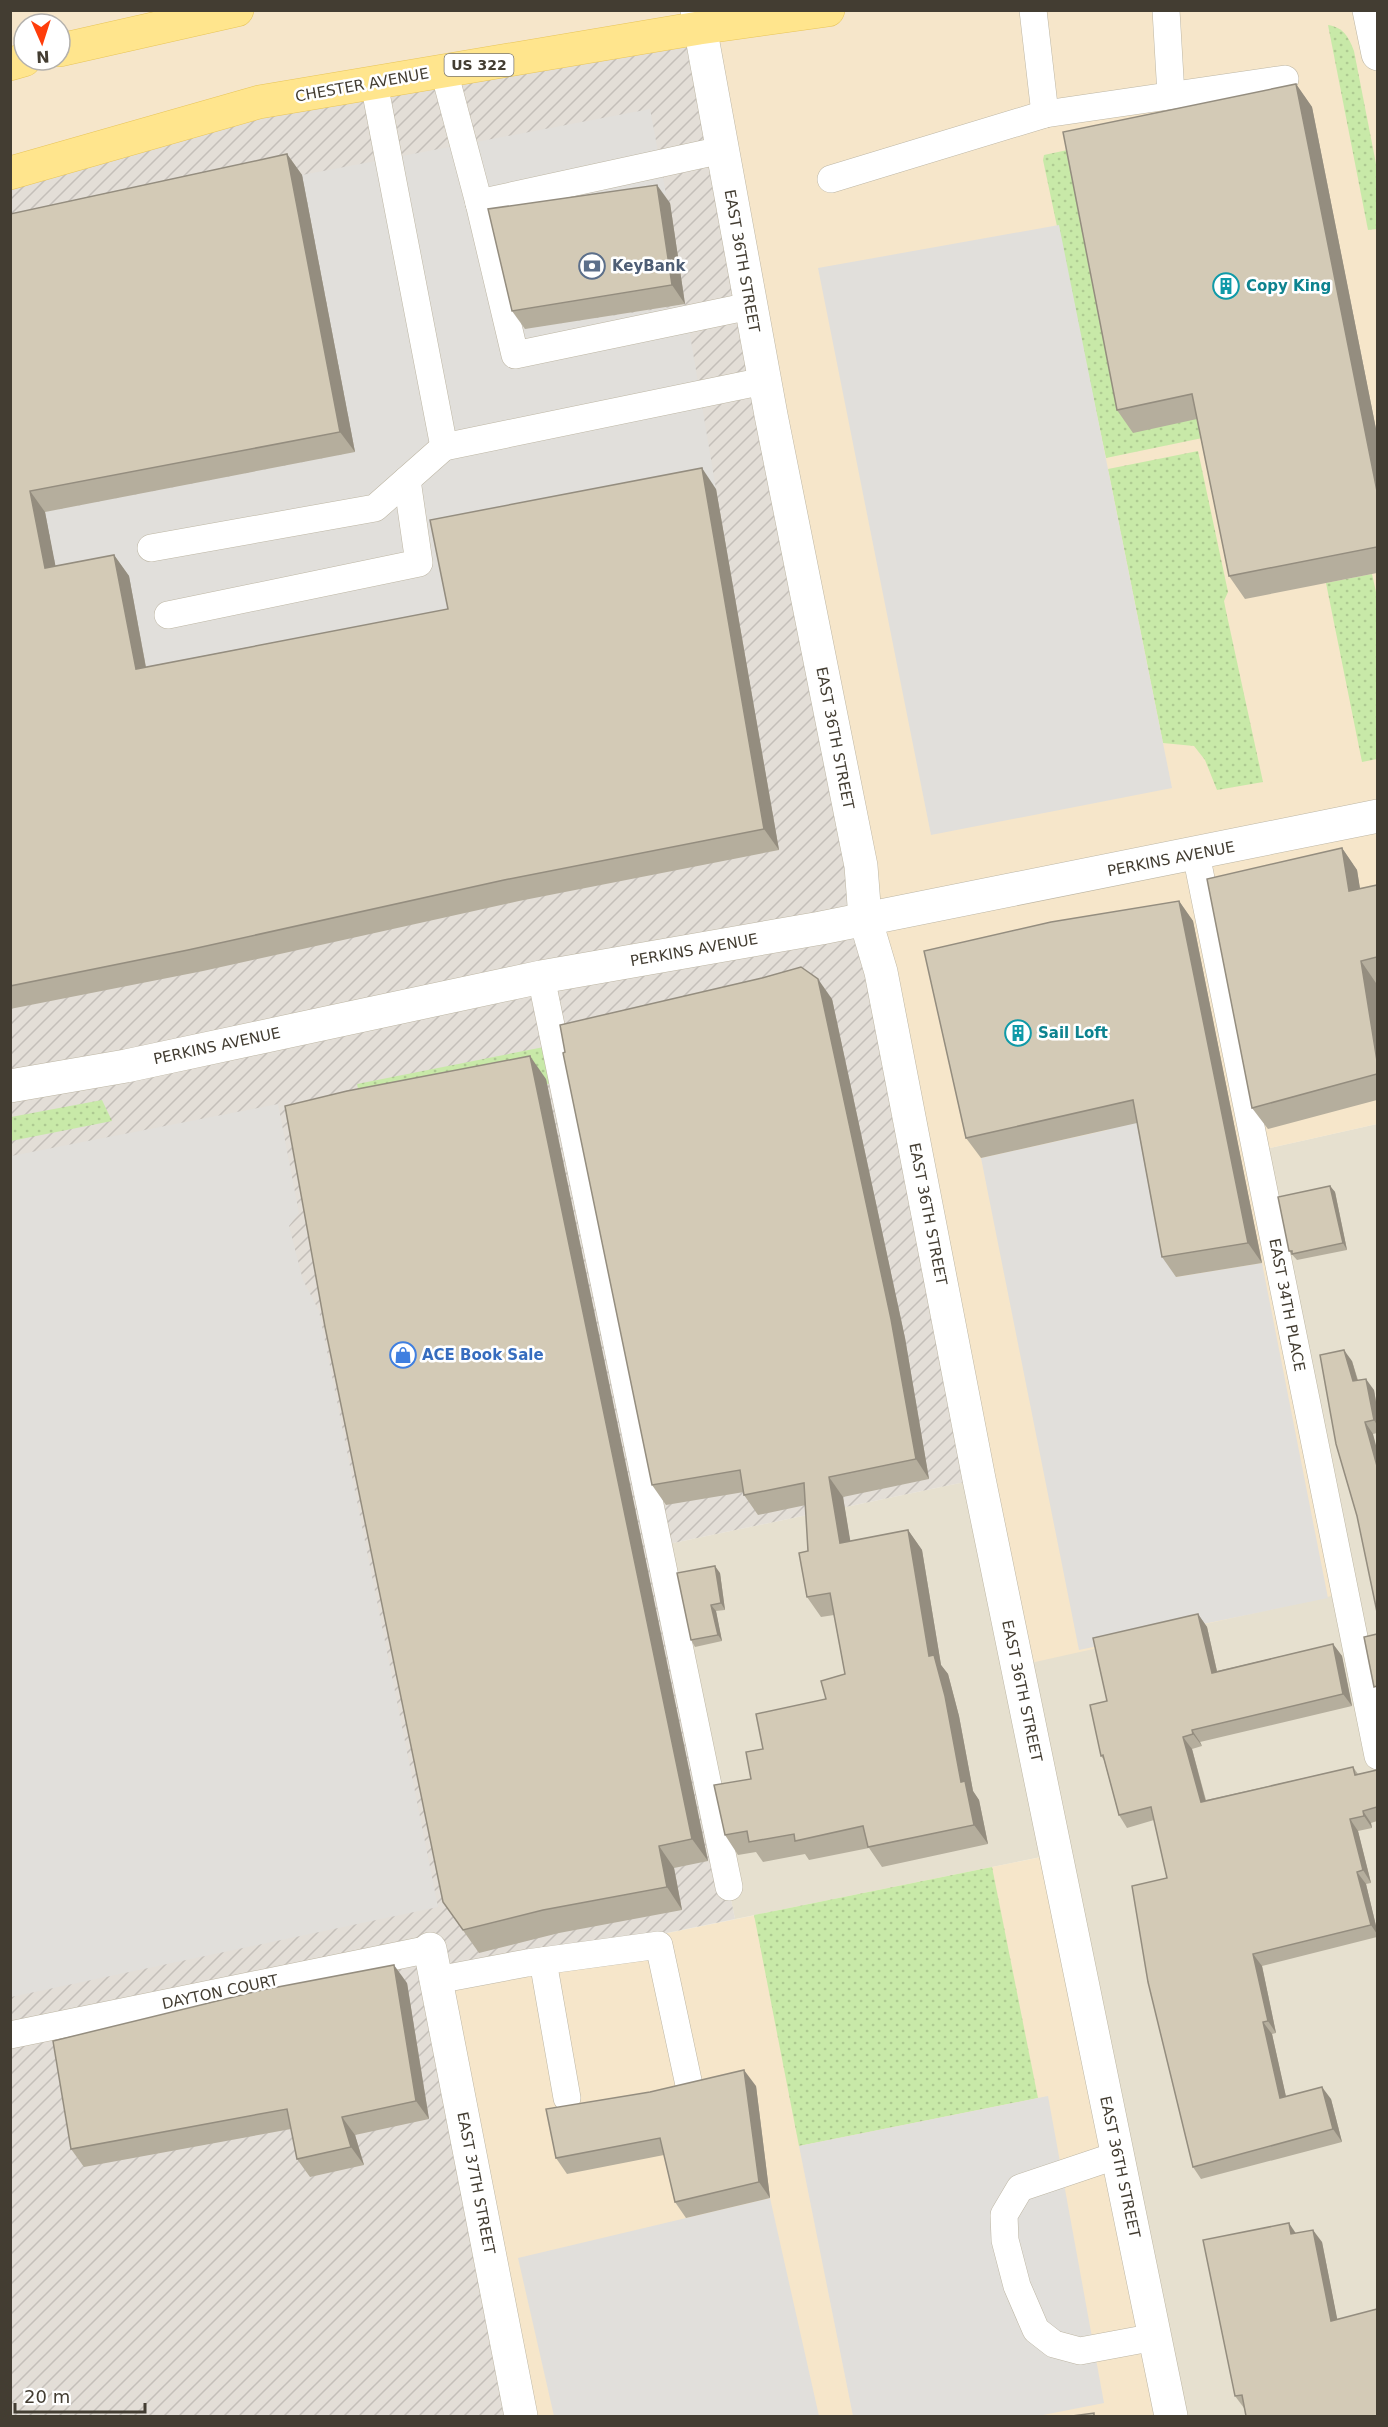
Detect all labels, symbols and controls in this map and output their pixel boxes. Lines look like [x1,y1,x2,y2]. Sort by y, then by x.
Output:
north arrow [12,12,72,72]
text: N [36,47,50,66]
road number: US 322 [444,54,514,76]
street label: CHESTER AVENUE [294,64,430,106]
street label: EAST 36TH STREET [721,188,764,335]
bank icon: KeyBank [577,251,607,281]
place label: KeyBank [612,257,687,275]
building icon: Copy King [1211,271,1241,301]
place label: Copy King [1246,277,1331,295]
street label: EAST 36TH STREET [812,665,858,812]
street label: PERKINS AVENUE [1106,838,1236,880]
street label: PERKINS AVENUE [629,930,759,970]
building icon: Sail Loft [1003,1018,1033,1048]
street label: PERKINS AVENUE [152,1024,282,1068]
place label: Sail Loft [1038,1024,1108,1042]
street label: EAST 36TH STREET [905,1141,951,1288]
street label: EAST 34TH PLACE [1265,1237,1309,1373]
shop icon: ACE Book Sale [388,1340,418,1370]
place label: ACE Book Sale [422,1346,544,1364]
street label: EAST 36TH STREET [998,1618,1046,1764]
street label: DAYTON COURT [160,1971,281,2013]
street label: EAST 36TH STREET [1096,2094,1144,2240]
street label: EAST 37TH STREET [453,2110,499,2257]
scale bar [15,2376,146,2414]
text: 20 m [24,2386,70,2407]

